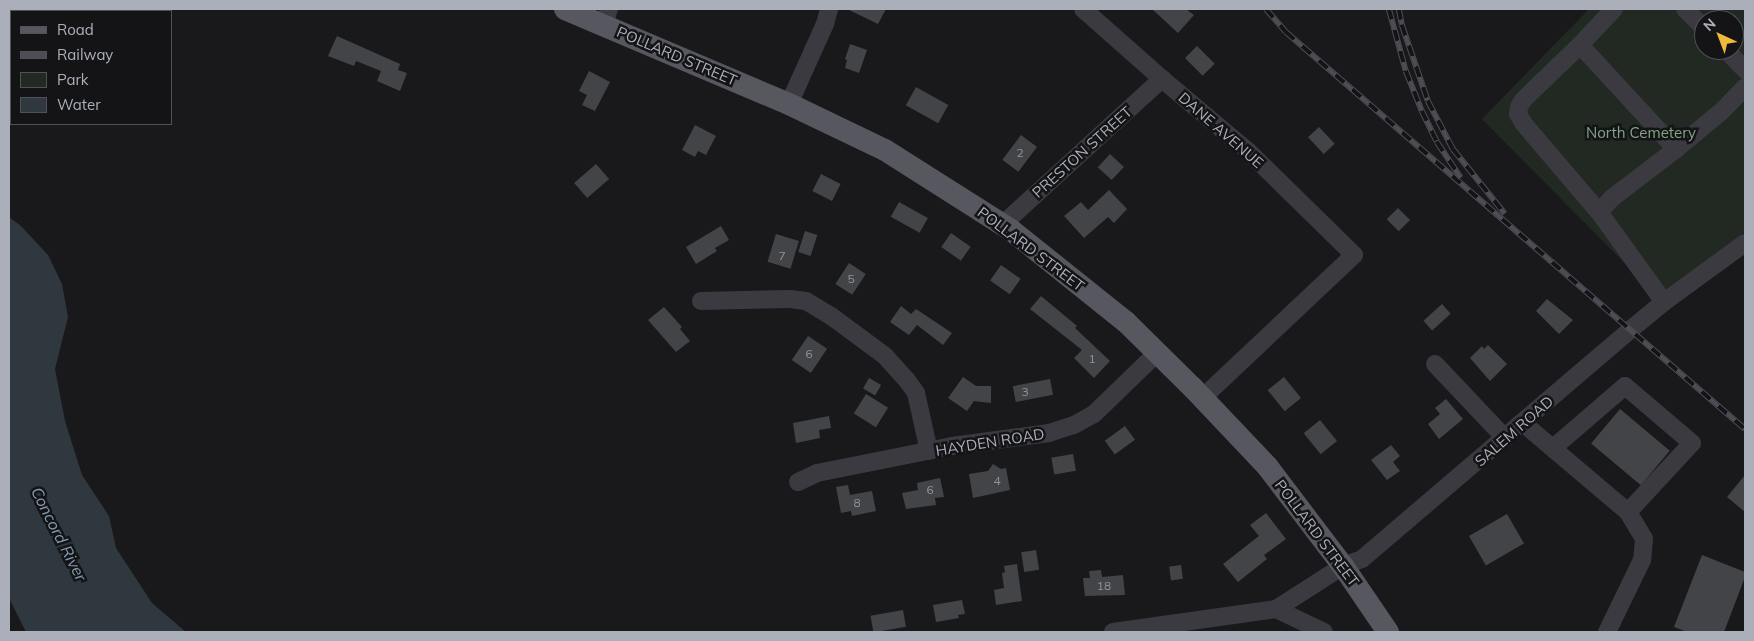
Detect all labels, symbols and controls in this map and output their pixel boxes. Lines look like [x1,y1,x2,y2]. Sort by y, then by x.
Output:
legend [10,10,172,125]
north arrow [1694,10,1744,60]
text: N [1699,15,1719,35]
text: Road [57,20,94,39]
street label: POLLARD STREET [614,23,740,89]
text: Railway [57,45,113,64]
text: Park [57,70,89,89]
street label: DANE AVENUE [1175,88,1267,172]
text: Water [57,95,101,114]
street label: PRESTON STREET [1028,102,1136,202]
park label: North Cemetery [1586,124,1696,142]
house number: 2 [1016,146,1024,160]
street label: POLLARD STREET [974,203,1088,295]
house number: 7 [778,249,786,263]
house number: 5 [847,272,855,286]
house number: 6 [805,347,813,361]
house number: 1 [1088,352,1096,366]
house number: 3 [1021,385,1029,399]
street label: SALEM ROAD [1471,392,1557,470]
street label: HAYDEN ROAD [934,425,1046,459]
house number: 4 [993,474,1001,488]
street label: POLLARD STREET [1271,476,1363,590]
house number: 6 [926,483,934,497]
water label: Concord River [27,484,91,584]
house number: 8 [853,496,861,510]
house number: 18 [1097,579,1111,593]

